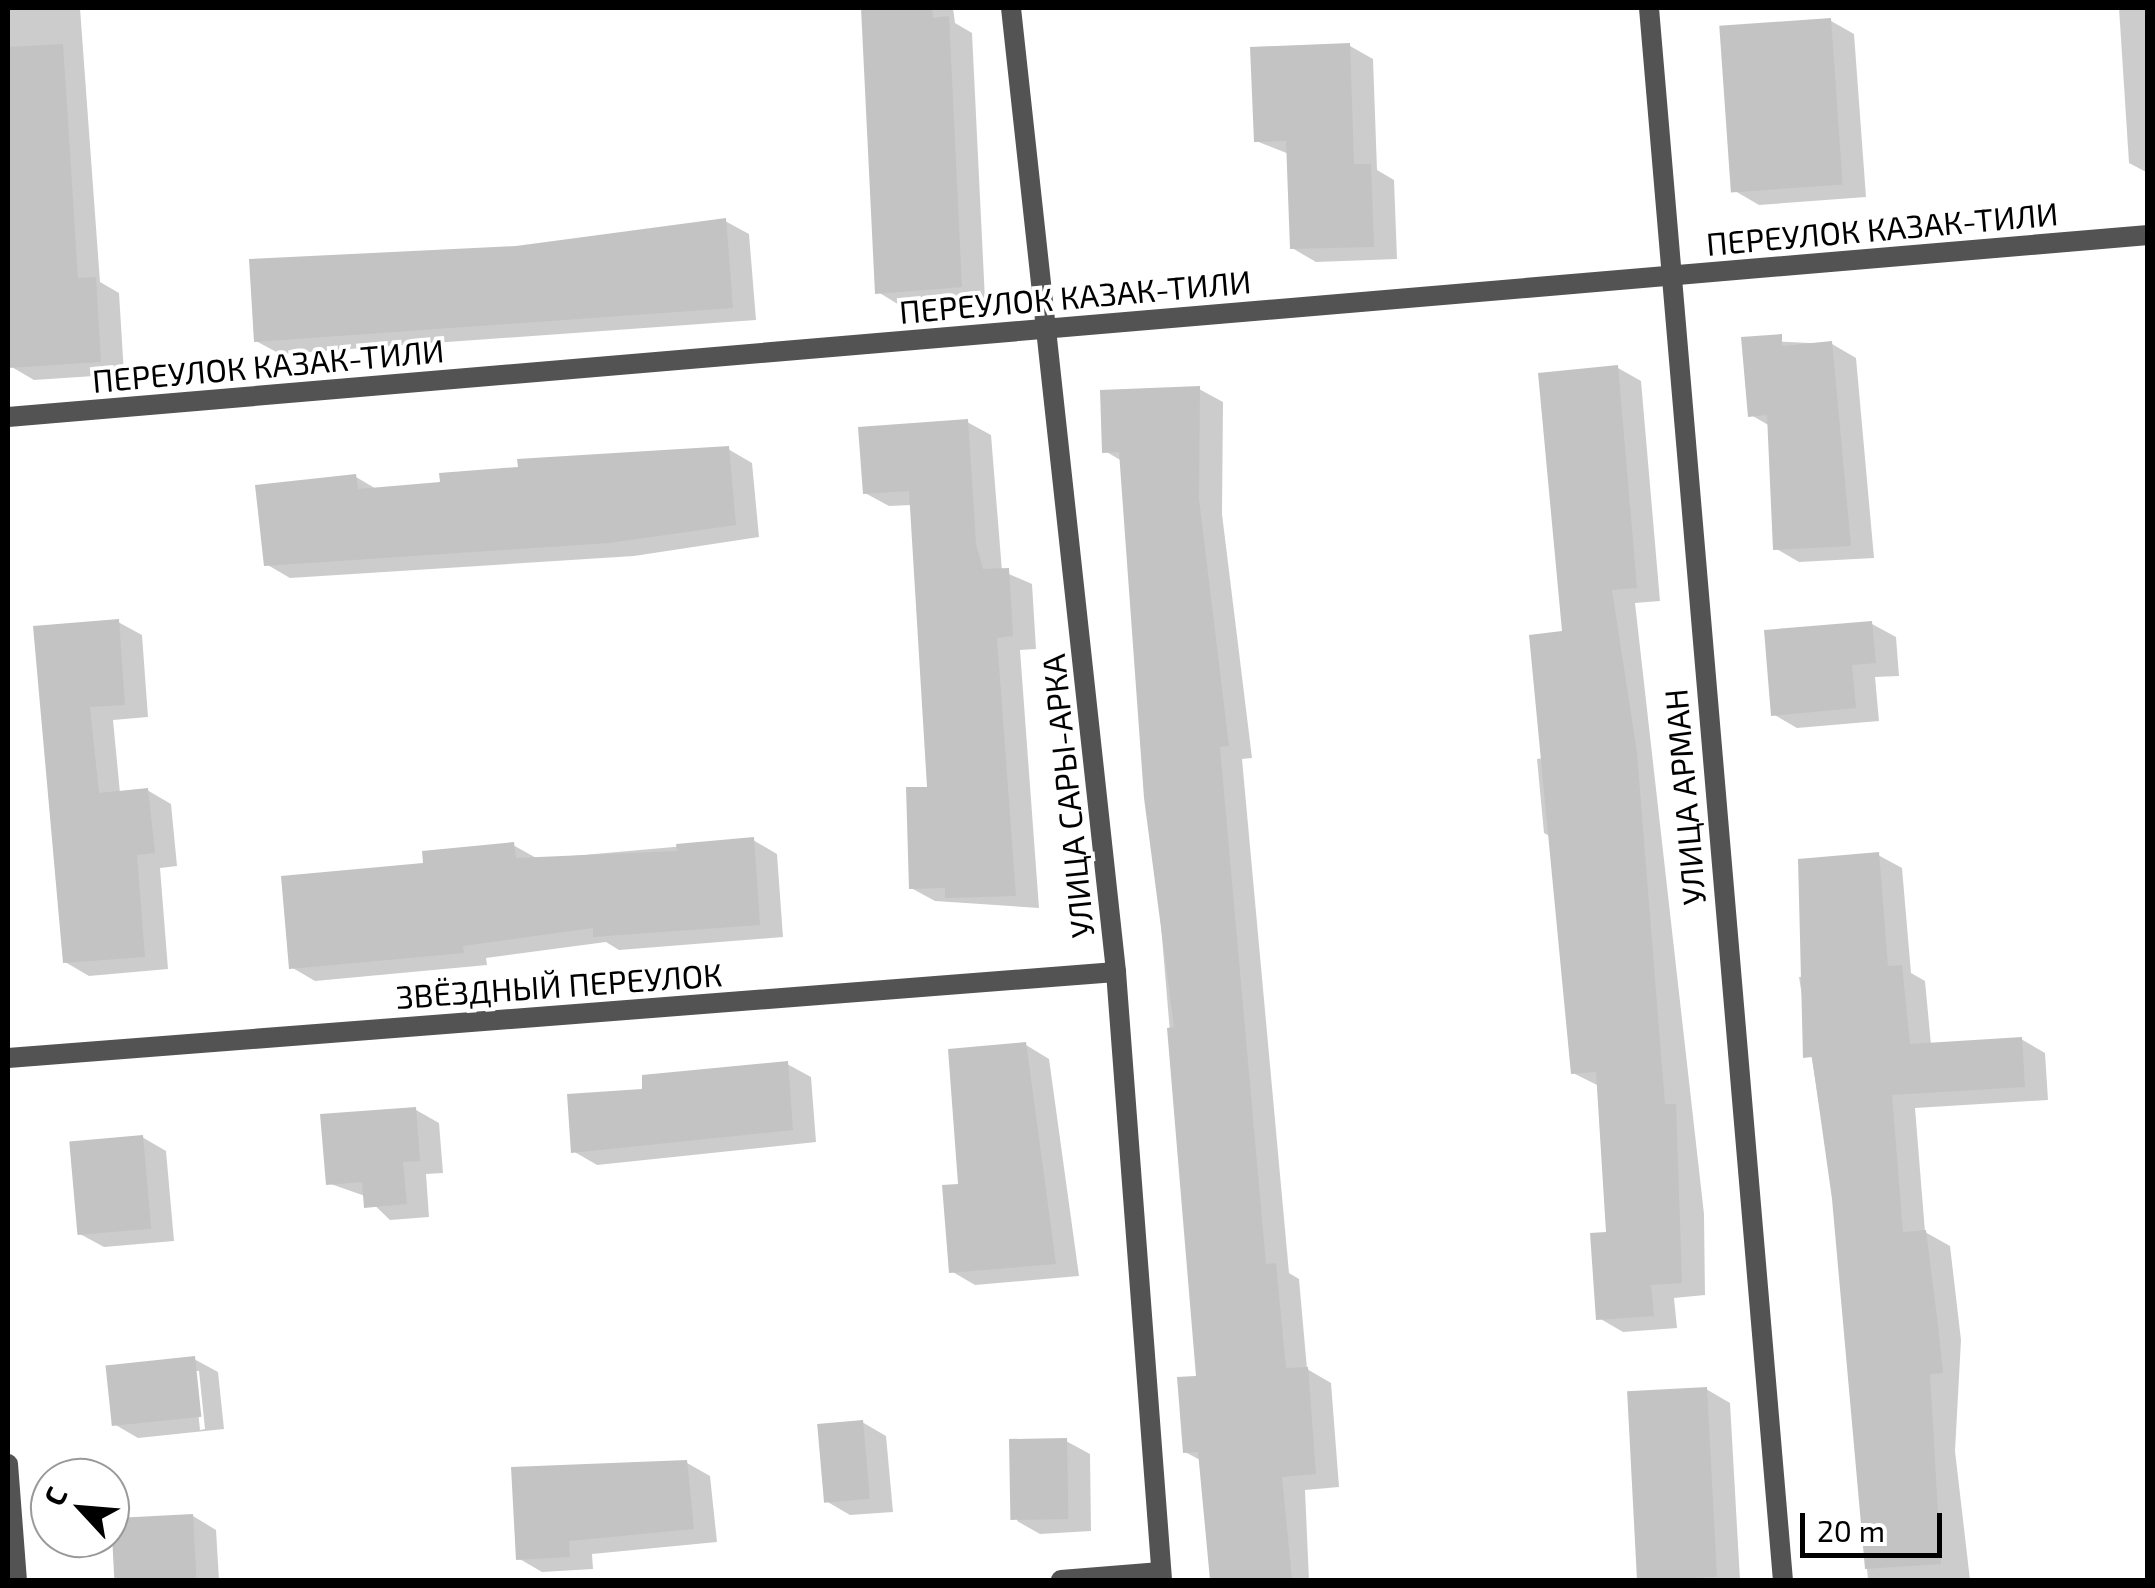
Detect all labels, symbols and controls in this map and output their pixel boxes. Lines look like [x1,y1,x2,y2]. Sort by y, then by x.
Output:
street label: ПЕРЕУЛОК КАЗАК-ТИЛИ [1704,193,2060,263]
street label: ПЕРЕУЛОК КАЗАК-ТИЛИ [897,261,1253,331]
street label: ПЕРЕУЛОК КАЗАК-ТИЛИ [90,330,446,400]
street label: УЛИЦА САРЫ-АРКА [1033,652,1101,940]
street label: УЛИЦА АРМАН [1655,687,1713,907]
street label: ЗВЁЗДНЫЙ ПЕРЕУЛОК [395,954,723,1016]
north arrow [30,1458,130,1558]
text: С [36,1481,74,1511]
scale bar [1805,1493,1948,1555]
text: 20 m [1817,1512,1885,1548]

